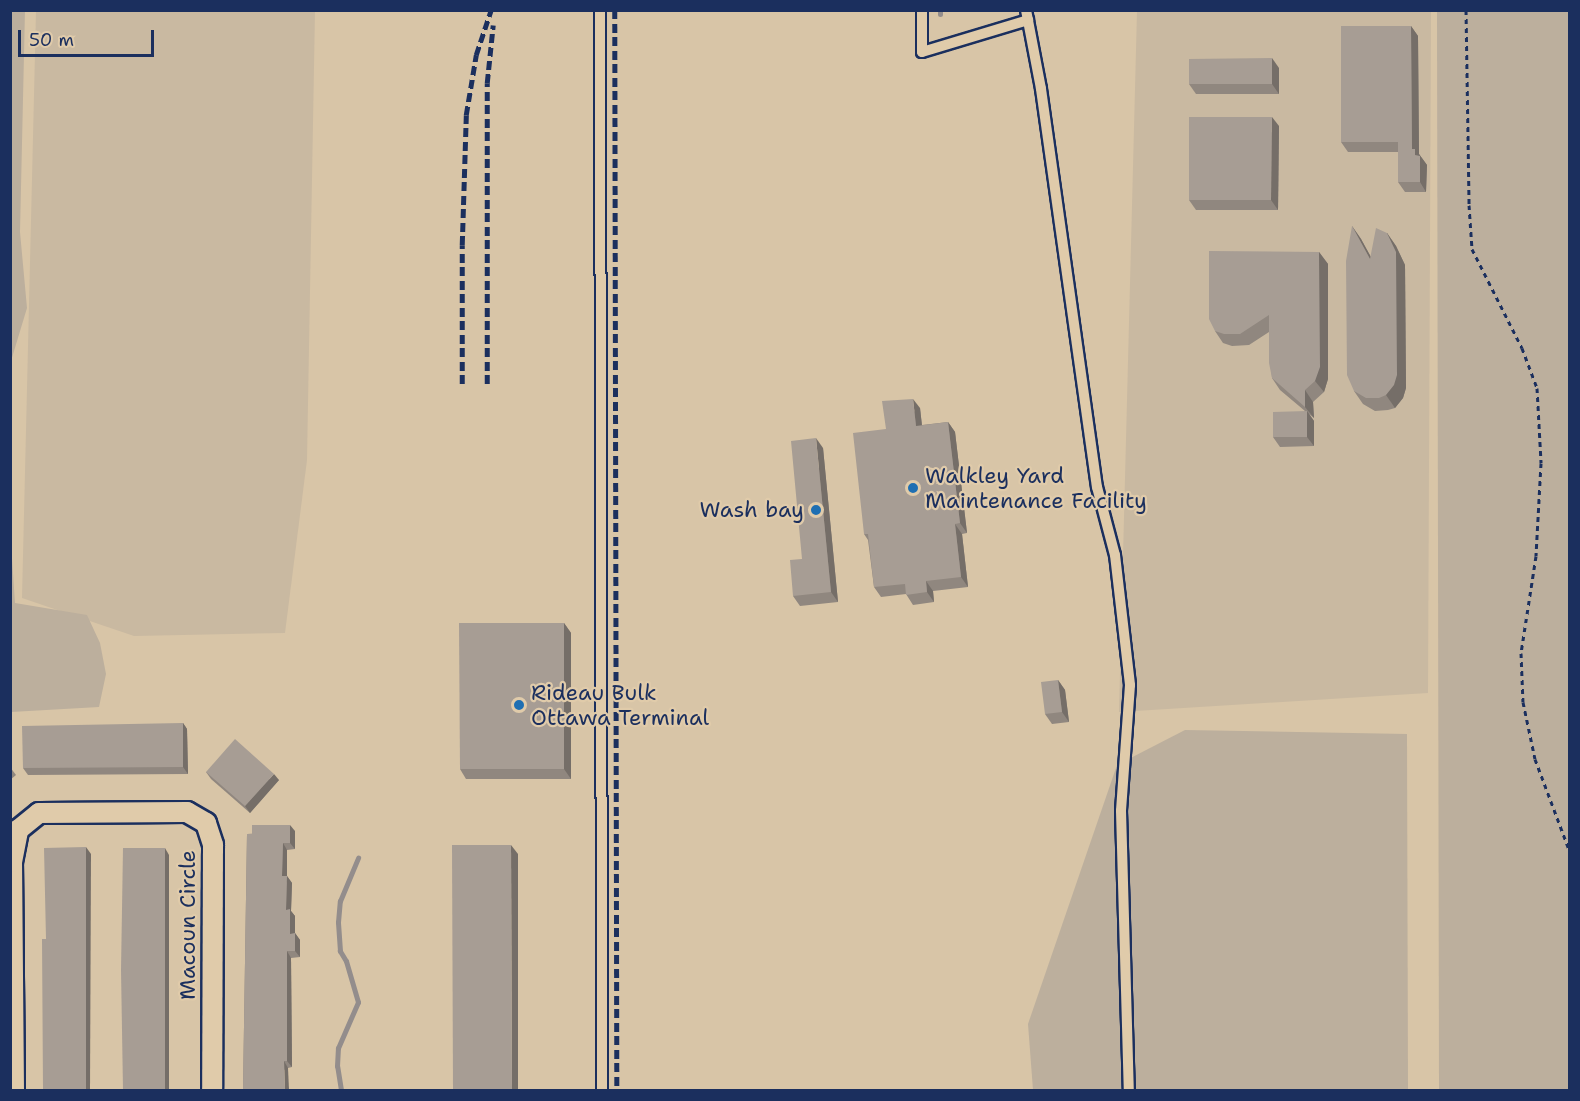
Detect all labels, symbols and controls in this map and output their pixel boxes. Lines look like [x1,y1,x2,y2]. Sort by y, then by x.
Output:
scale bar [21,18,158,56]
text: 50 m [29,28,74,52]
place label: Walkley Yard Maintenance Facility [925,462,1147,514]
marker: Walkley Yard Maintenance Facility [906,481,920,495]
place label: Wash bay [699,497,804,523]
marker: Wash bay [809,503,823,517]
place label: Rideau Bulk Ottawa Terminal [531,679,709,730]
marker: Rideau Bulk Ottawa Terminal [512,698,526,712]
street label: Macoun Circle [175,850,201,1000]

